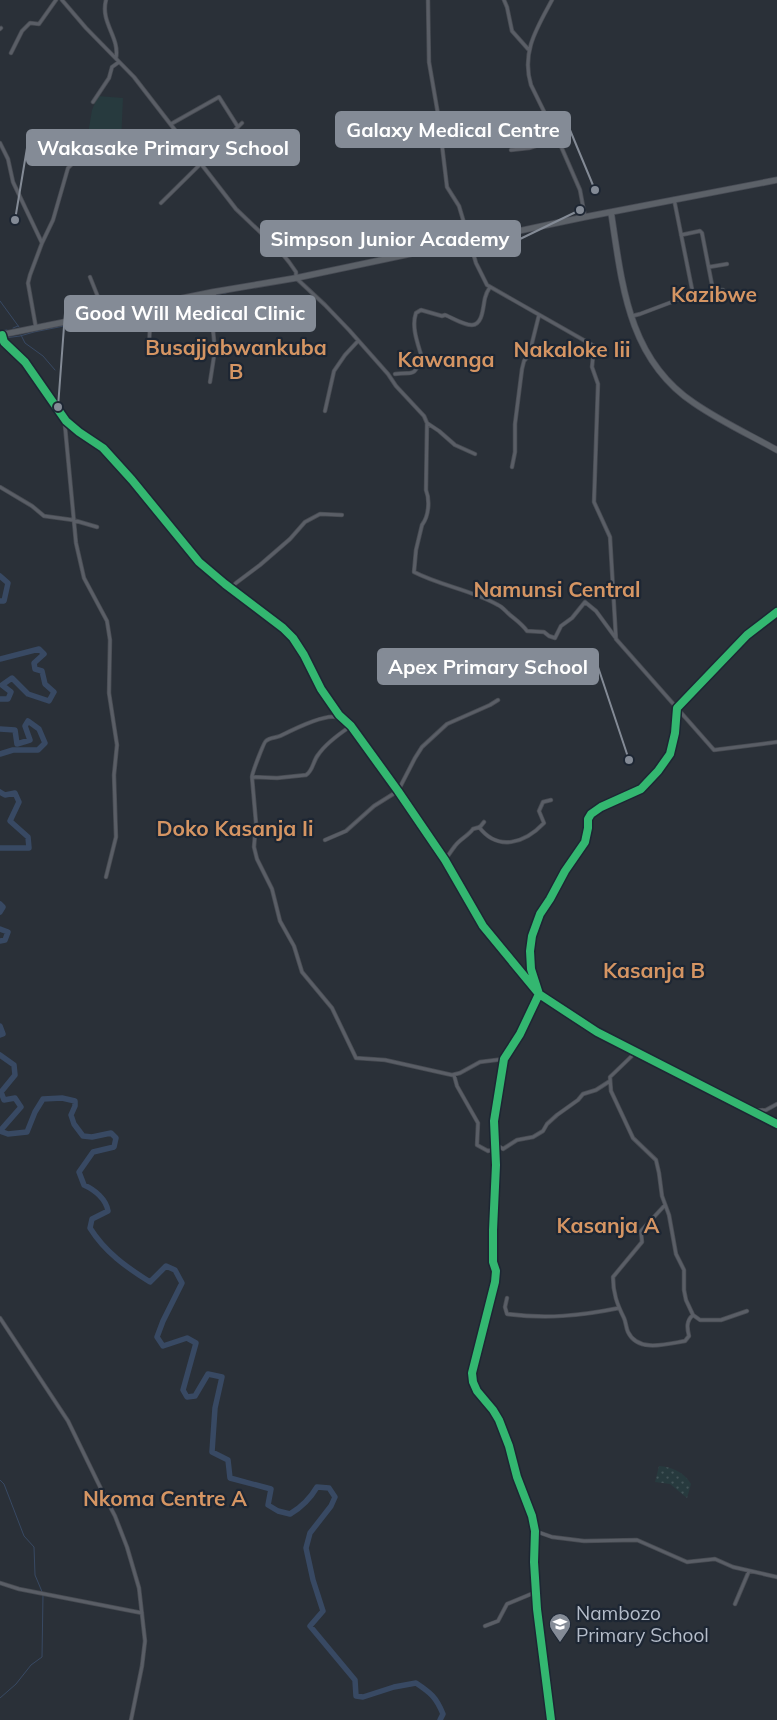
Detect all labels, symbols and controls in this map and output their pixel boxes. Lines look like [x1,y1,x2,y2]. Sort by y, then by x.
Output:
callout: Galaxy Medical Centre [336,112,570,147]
text: Galaxy Medical Centre [346,117,560,142]
callout: Wakasake Primary School [27,130,299,165]
text: Wakasake Primary School [37,135,289,160]
callout: Simpson Junior Academy [261,221,520,256]
text: Simpson Junior Academy [271,226,510,251]
district label: Kazibwe [671,281,757,307]
callout: Good Will Medical Clinic [65,296,315,331]
text: Good Will Medical Clinic [75,300,305,325]
district label: Busajjabwankuba B [145,334,327,384]
district label: Nakaloke Iii [514,336,630,362]
district label: Kawanga [398,346,495,372]
district label: Namunsi Central [473,576,641,602]
callout: Apex Primary School [378,649,598,684]
text: Apex Primary School [388,654,588,679]
district label: Doko Kasanja Ii [157,815,313,841]
district label: Kasanja B [603,957,705,983]
district label: Kasanja A [556,1212,660,1238]
district label: Nkoma Centre A [83,1485,247,1511]
place label: Nambozo Primary School [576,1601,709,1647]
school or university icon: Nambozo Primary School [548,1612,572,1643]

